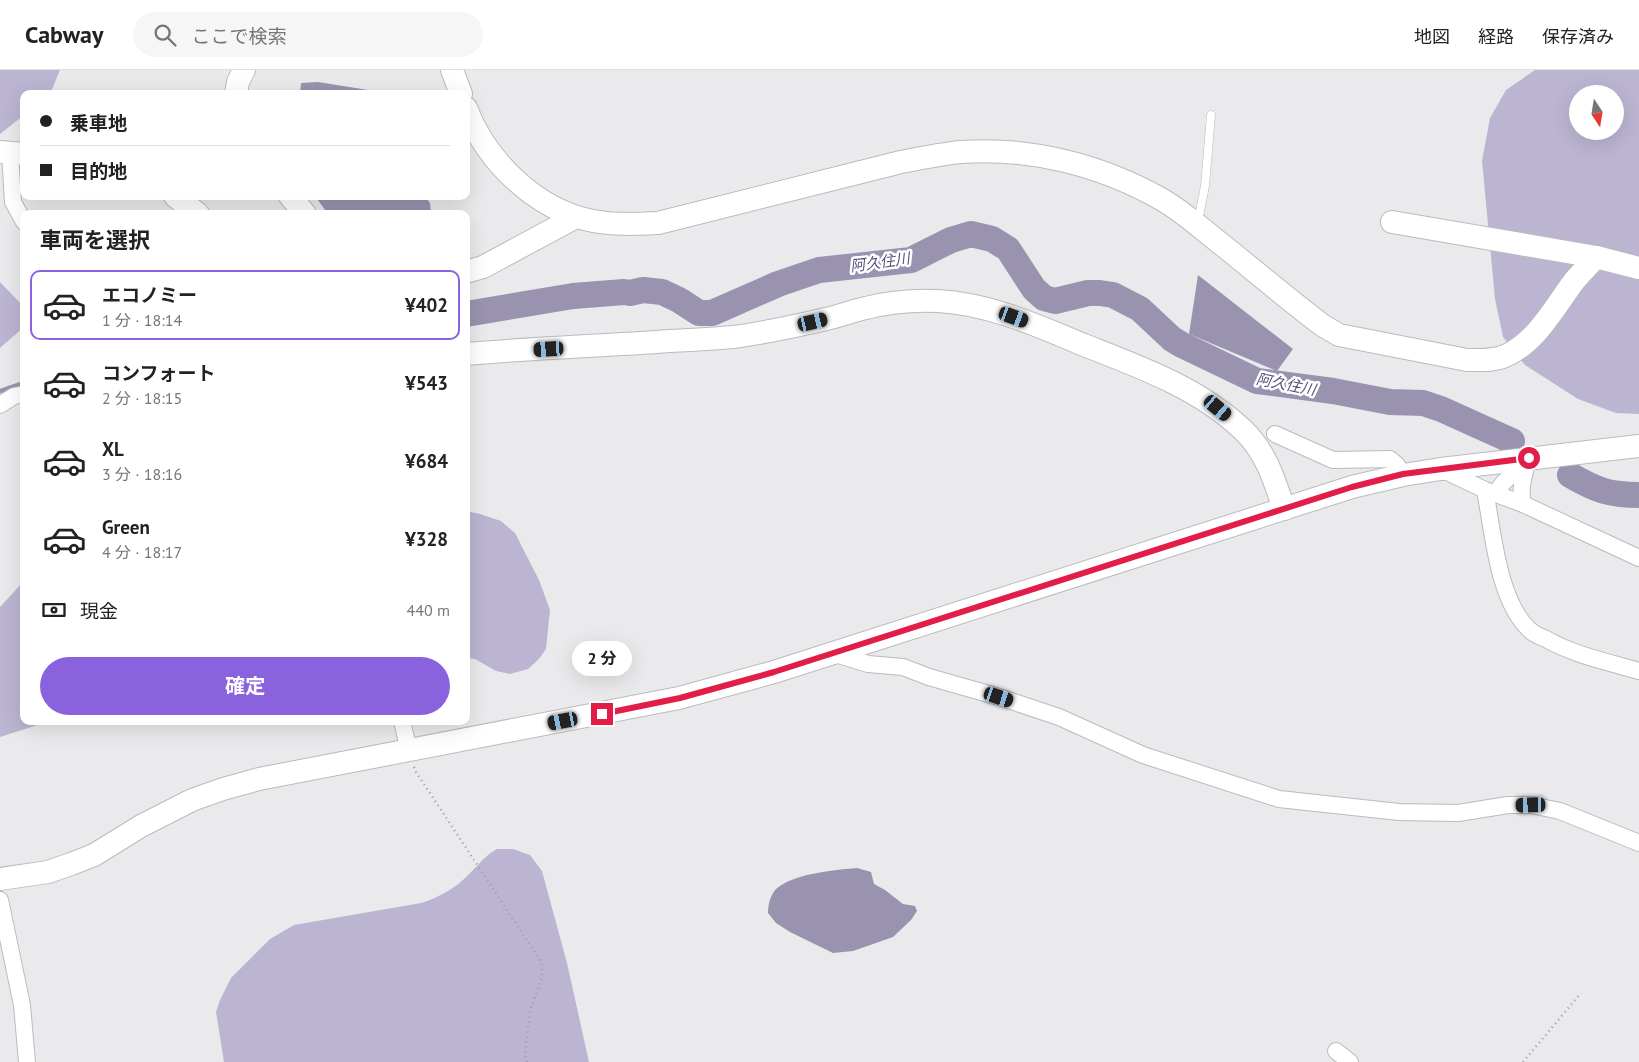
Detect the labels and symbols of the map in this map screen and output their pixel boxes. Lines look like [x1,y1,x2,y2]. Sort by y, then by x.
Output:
north arrow [1569,85,1624,140]
water label: 阿久住川 [849,248,913,276]
car [997,305,1030,329]
car [796,311,829,333]
car [533,341,564,357]
water label: 阿久住川 [1255,369,1319,399]
car [1201,393,1234,423]
route start [1518,447,1540,469]
callout: 2 分 [572,642,632,676]
car [982,685,1015,709]
route end [591,703,613,725]
car [546,711,579,731]
car [1515,797,1546,813]

